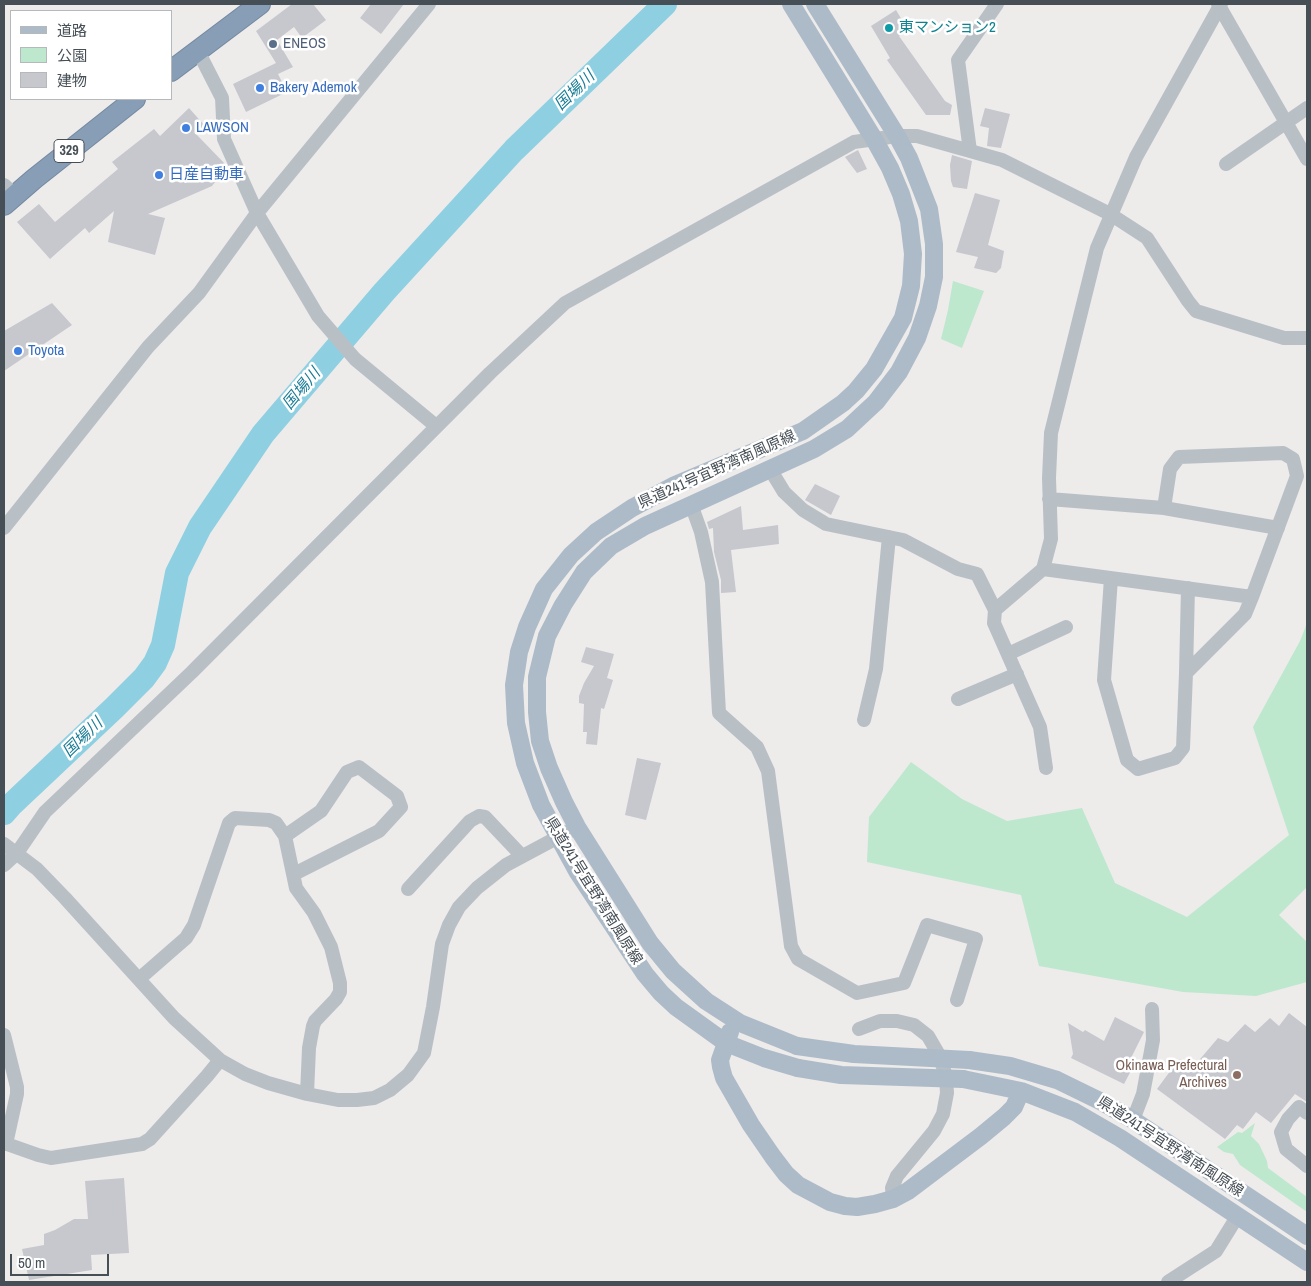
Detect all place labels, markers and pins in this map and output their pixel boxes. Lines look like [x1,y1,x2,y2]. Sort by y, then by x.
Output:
place label: 東マンション2 [899,19,996,37]
marker: 東マンション2 [883,22,895,34]
place label: ENEOS [283,35,326,53]
marker: ENEOS [267,38,279,50]
place label: Bakery Ademok [270,79,357,97]
marker: Bakery Ademok [254,82,266,94]
place label: LAWSON [196,119,249,137]
marker: LAWSON [180,122,192,134]
place label: 日産自動車 [169,166,244,184]
marker: 日産自動車 [153,169,165,181]
place label: Toyota [28,342,64,360]
marker: Toyota [12,345,24,357]
place label: Okinawa Prefectural Archives [1116,1057,1227,1092]
marker: Okinawa Prefectural Archives [1231,1069,1243,1081]

